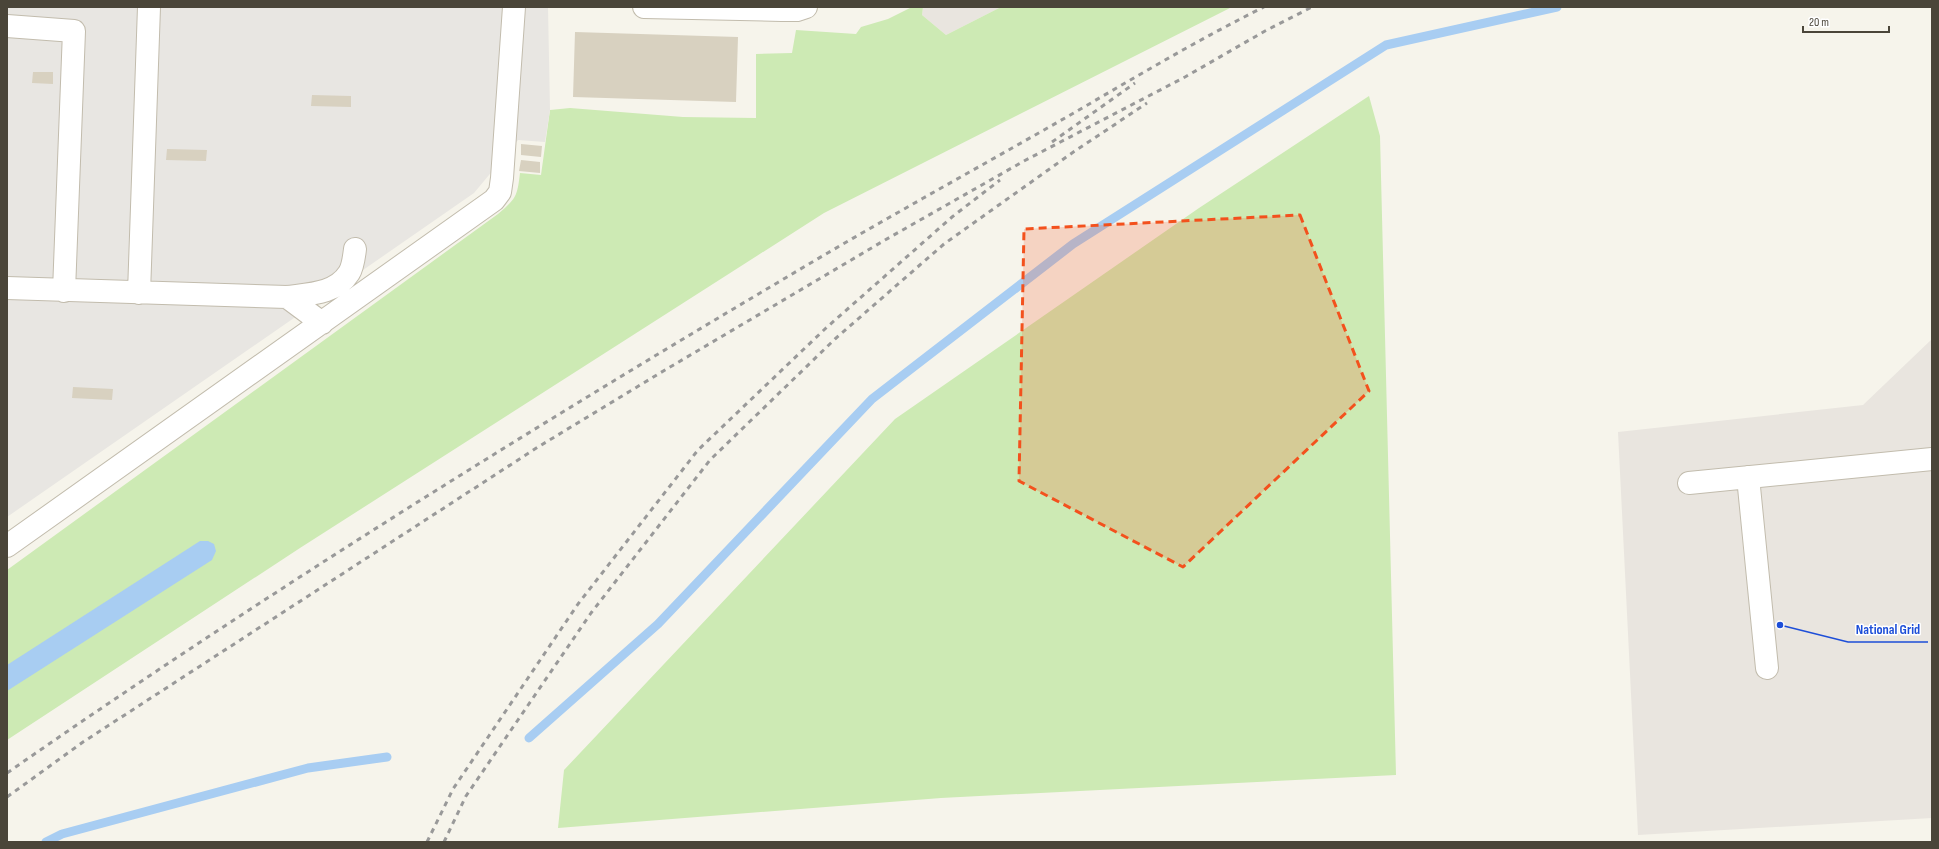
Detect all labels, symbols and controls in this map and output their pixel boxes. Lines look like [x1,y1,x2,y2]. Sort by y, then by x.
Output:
scale bar [1803,8,1889,34]
text: 20 m [1809,15,1829,30]
callout: National Grid [1848,616,1928,642]
text: National Grid [1856,621,1920,638]

